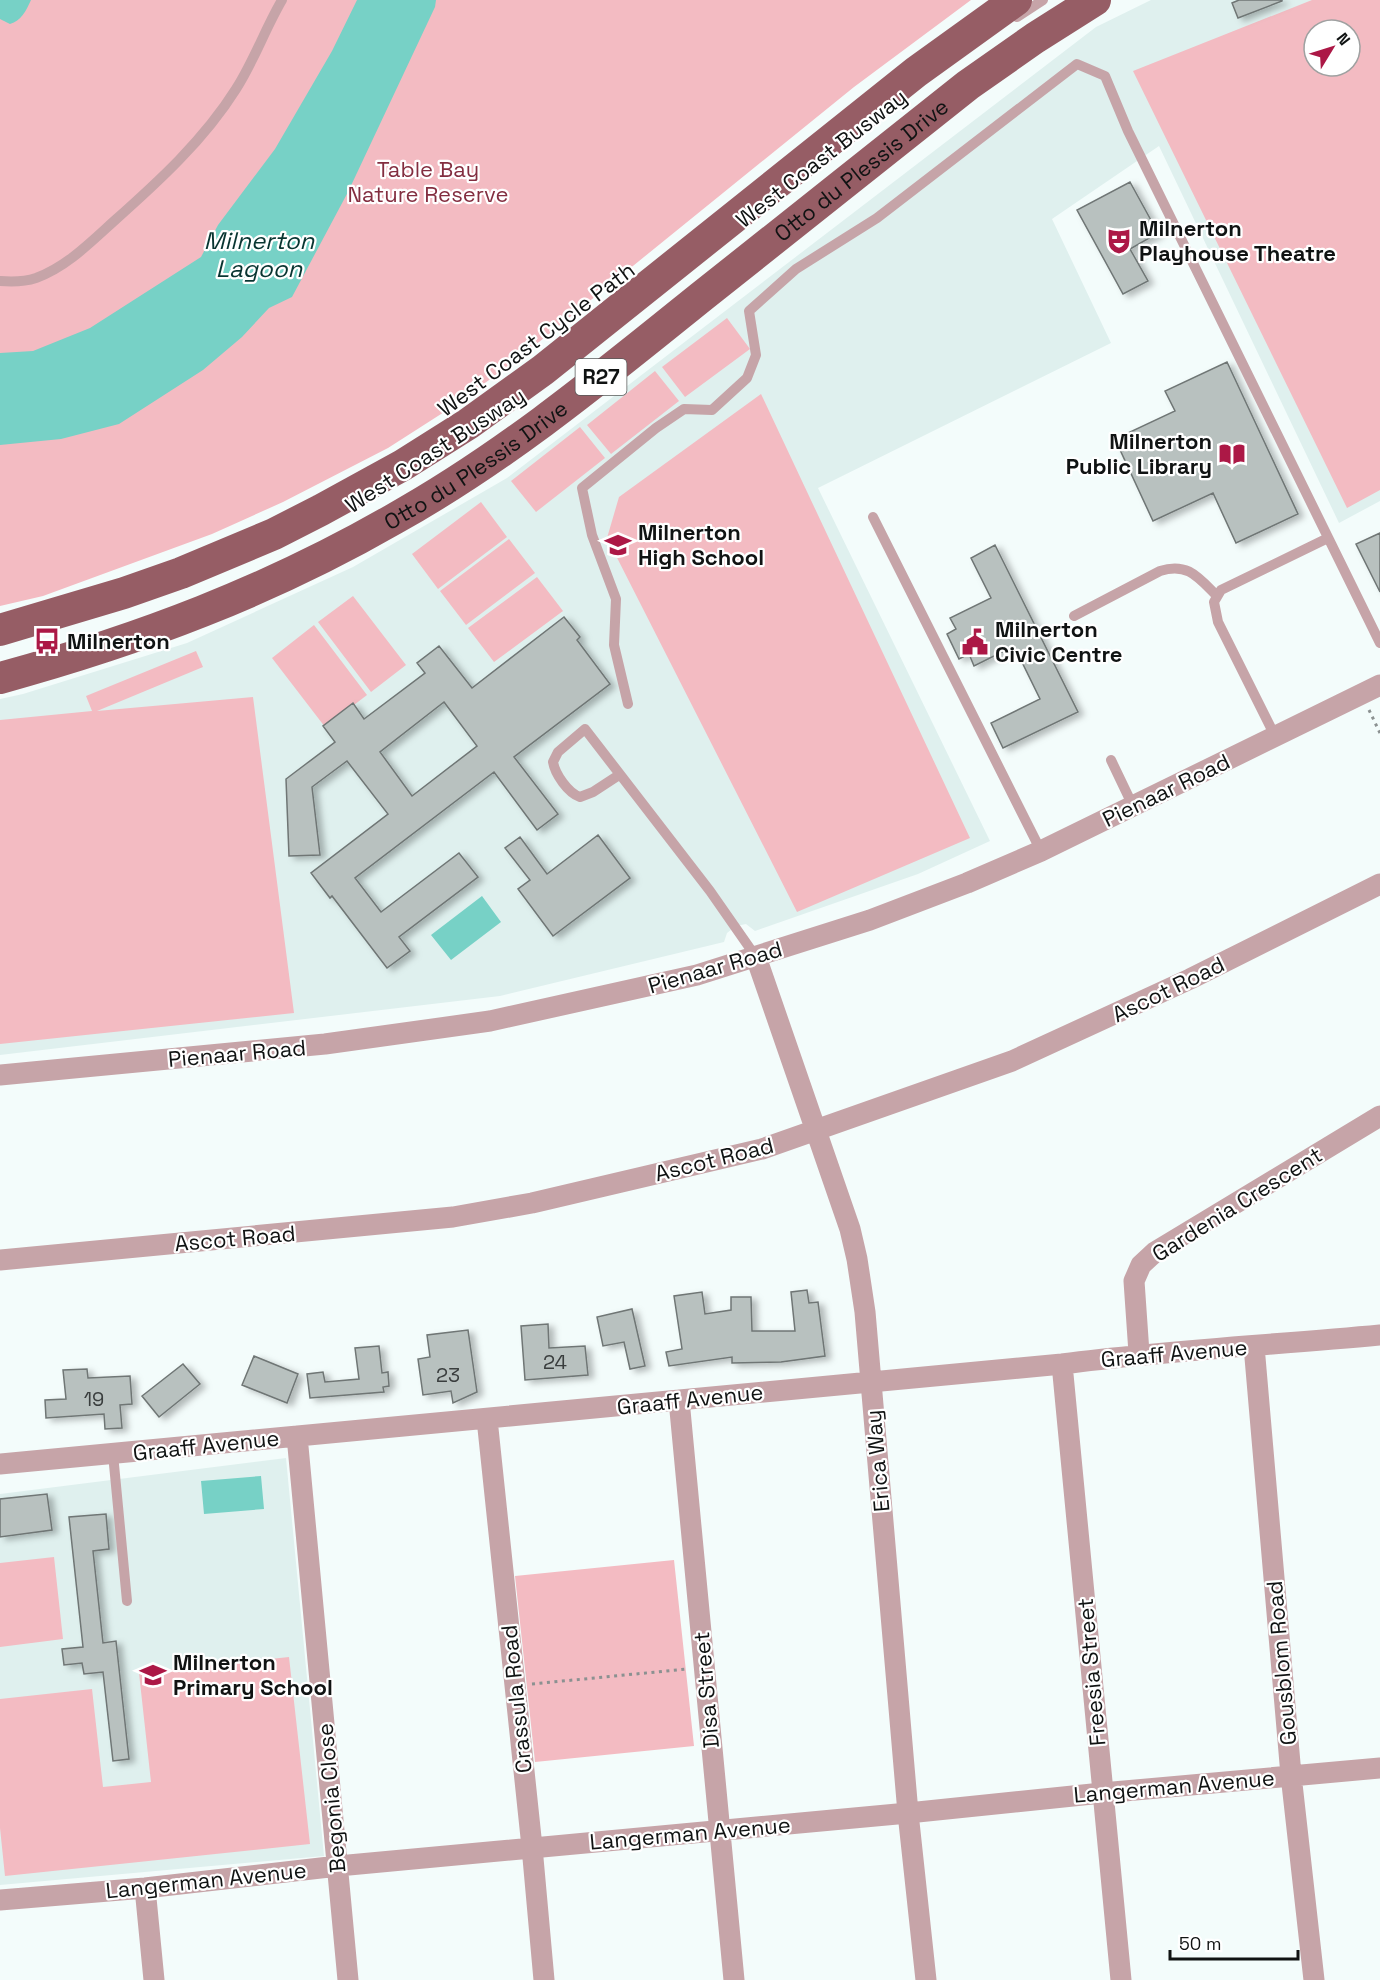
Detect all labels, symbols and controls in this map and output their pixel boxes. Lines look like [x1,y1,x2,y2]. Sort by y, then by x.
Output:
north arrow [1302,18,1362,78]
text: N [1332,28,1355,50]
street label: West Coast Busway [730,83,912,233]
street label: Otto du Plessis Drive [768,92,954,247]
park label: Table Bay Nature Reserve [348,155,508,208]
place label: Milnerton Playhouse Theatre [1139,214,1336,267]
water label: Milnerton Lagoon [204,225,316,284]
theatre icon: Milnerton Playhouse Theatre [1104,226,1134,256]
street label: West Coast Cycle Path [432,256,640,422]
road number: R27 [576,359,626,395]
street label: West Coast Busway [340,381,530,519]
street label: Otto du Plessis Drive [379,394,573,536]
place label: Milnerton Public Library [1066,427,1212,480]
library icon: Milnerton Public Library [1217,439,1247,469]
place label: Milnerton High School [638,518,764,571]
school or university icon: Milnerton High School [603,530,633,560]
place label: Milnerton Civic Centre [995,615,1123,668]
bus stop icon: Milnerton [32,626,62,656]
place label: Milnerton [67,627,170,655]
public building icon: Milnerton Civic Centre [960,627,990,657]
street label: Pienaar Road [1098,747,1234,833]
street label: Pienaar Road [645,934,785,1000]
street label: Ascot Road [1107,950,1229,1028]
street label: Pienaar Road [167,1033,307,1073]
street label: Ascot Road [652,1131,776,1187]
street label: Gardenia Crescent [1147,1140,1327,1268]
street label: Ascot Road [173,1219,297,1257]
street label: Graaff Avenue [1100,1333,1248,1373]
house number: 24 [543,1349,567,1375]
house number: 23 [436,1362,460,1388]
street label: Graaff Avenue [615,1377,765,1421]
house number: 19 [84,1386,104,1412]
street label: Erica Way [859,1409,895,1513]
street label: Graaff Avenue [131,1423,281,1467]
street label: Gousblom Road [1260,1580,1302,1746]
street label: Freesia Street [1071,1597,1111,1747]
street label: Crassula Road [494,1623,538,1775]
street label: Disa Street [687,1630,725,1750]
place label: Milnerton Primary School [173,1648,333,1701]
school or university icon: Milnerton Primary School [138,1660,168,1690]
street label: Begonia Close [311,1722,351,1874]
street label: Langerman Avenue [1072,1763,1276,1809]
street label: Langerman Avenue [588,1810,792,1856]
street label: Langerman Avenue [104,1856,308,1904]
scale bar [1170,1923,1298,1961]
text: 50 m [1179,1932,1221,1955]

